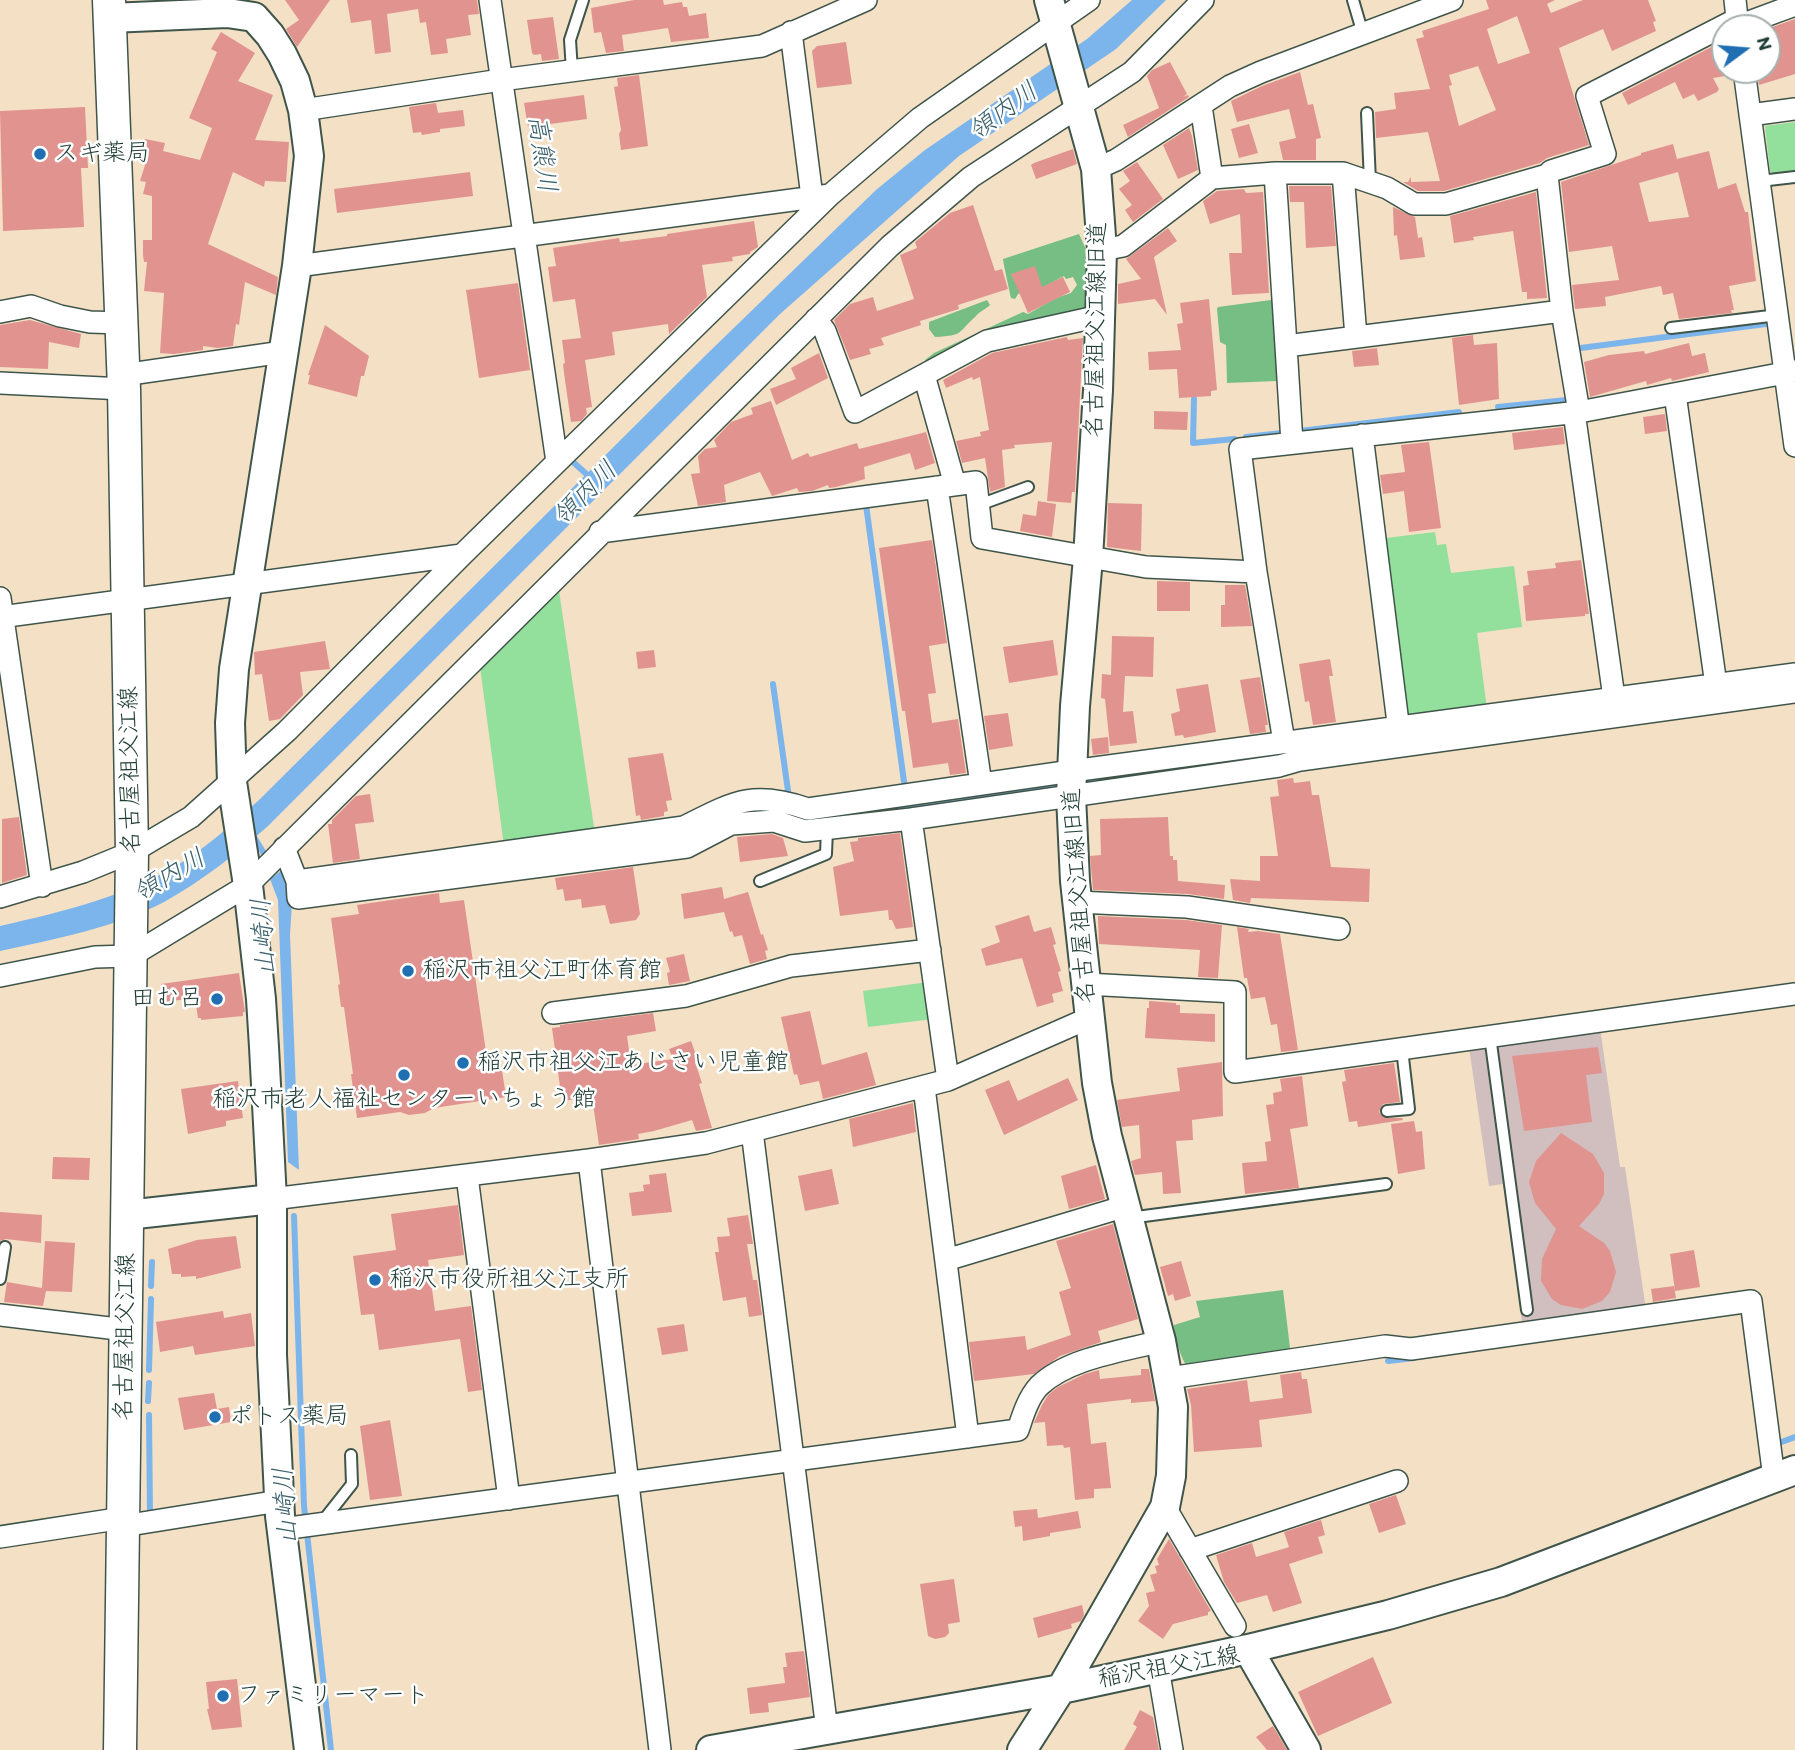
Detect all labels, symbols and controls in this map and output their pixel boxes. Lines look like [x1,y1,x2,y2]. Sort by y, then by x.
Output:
north arrow [1711,14,1781,84]
text: N [1752,34,1778,53]
water label: 領内川 [963,76,1045,148]
water label: 高熊川 [520,113,562,195]
place label: スギ薬局 [54,140,150,168]
marker: スギ薬局 [32,146,48,162]
street label: 名古屋祖父江線旧道 [1081,222,1113,438]
water label: 領内川 [547,455,625,533]
street label: 名古屋祖父江線 [115,686,147,854]
street label: 名古屋祖父江線旧道 [1058,787,1102,1005]
water label: 領内川 [128,843,212,909]
water label: 山崎川 [247,897,283,977]
place label: 稲沢市祖父江町体育館 [422,957,662,985]
marker: 稲沢市祖父江町体育館 [400,963,416,979]
place label: 田む呂 [131,985,203,1013]
marker: 田む呂 [209,991,225,1007]
place label: 稲沢市祖父江あじさい児童館 [477,1049,789,1077]
marker: 稲沢市祖父江あじさい児童館 [455,1055,471,1071]
marker: 稲沢市老人福祉センターいちょう館 [396,1067,412,1083]
place label: 稲沢市老人福祉センターいちょう館 [212,1086,596,1114]
street label: 名古屋祖父江線 [110,1253,142,1421]
place label: 稲沢市役所祖父江支所 [389,1266,629,1294]
marker: 稲沢市役所祖父江支所 [367,1272,383,1288]
place label: ポトス薬局 [229,1403,349,1431]
marker: ポトス薬局 [207,1409,223,1425]
water label: 山崎川 [269,1466,305,1546]
street label: 稲沢祖父江線 [1096,1641,1242,1695]
place label: ファミリーマート [237,1682,429,1710]
marker: ファミリーマート [215,1688,231,1704]

